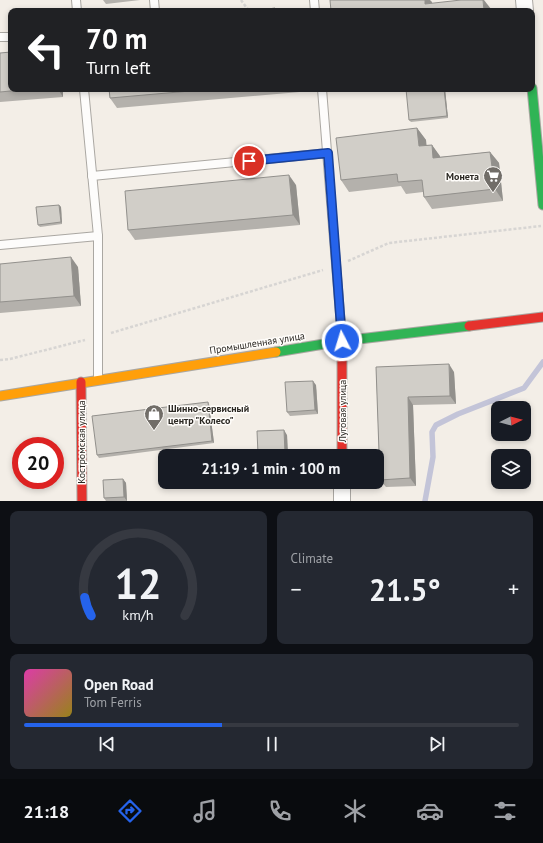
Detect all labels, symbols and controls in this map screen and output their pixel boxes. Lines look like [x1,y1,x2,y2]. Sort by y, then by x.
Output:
text: 70 m [86,20,147,57]
icon: left [20,24,72,76]
text: Turn left [86,56,151,79]
pin [232,144,266,178]
icon: arrive [238,150,260,172]
supermarket icon: Монета [482,165,504,193]
place label: Монета [446,170,479,183]
position arrow [321,320,363,362]
street label: Промышленная улица [208,329,306,357]
street label: Луговая улица [336,380,349,443]
street label: Костромская улица [75,400,88,484]
north arrow [491,401,531,441]
map controls [491,401,531,489]
place label: Шинно-сервисный центр "Колесо" [168,402,249,427]
shop icon: Шинно-сервисный центр "Колесо" [143,403,165,431]
speed limit sign: 20 [12,437,64,489]
button: layers [491,449,531,489]
text: 21:19 · 1 min · 100 m [202,459,340,478]
text: Climate [291,550,333,567]
text: 12 [115,556,162,609]
text: 21.5° [369,570,441,609]
text: − [291,575,302,603]
text: + [508,575,519,603]
text: km/h [123,604,154,623]
text: Open Road [84,675,154,694]
text: Tom Ferris [84,694,142,711]
icon: previous [96,733,118,755]
icon: pause [261,733,283,755]
icon: next [426,733,448,755]
icon: directions [116,797,144,825]
icon: music [191,797,219,825]
icon: phone [266,797,294,825]
icon: climate [341,797,369,825]
icon: car [416,797,444,825]
icon: filters [491,797,519,825]
text: 21:18 [24,800,69,823]

